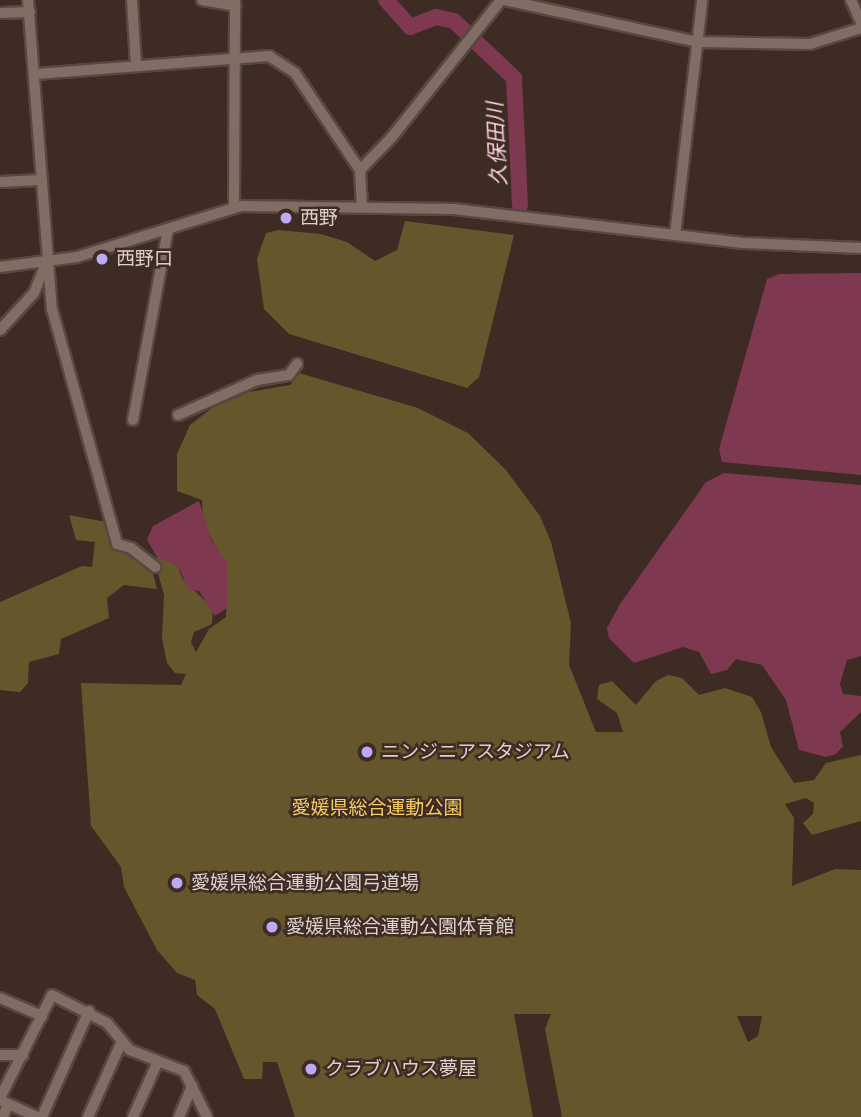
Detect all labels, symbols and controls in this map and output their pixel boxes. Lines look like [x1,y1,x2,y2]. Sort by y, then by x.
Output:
water label: 久保田川 [481,101,511,187]
place label: 西野 [300,207,338,229]
marker: 西野 [278,210,294,226]
place label: 西野口 [116,248,173,270]
marker: 西野口 [94,251,110,267]
place label: ニンジニアスタジアム [381,741,571,763]
marker: ニンジニアスタジアム [359,744,375,760]
park label: 愛媛県総合運動公園 [292,797,462,819]
place label: 愛媛県総合運動公園弓道場 [191,872,419,894]
marker: 愛媛県総合運動公園弓道場 [169,875,185,891]
place label: 愛媛県総合運動公園体育館 [286,916,514,938]
marker: 愛媛県総合運動公園体育館 [264,919,280,935]
place label: クラブハウス夢屋 [325,1058,477,1080]
marker: クラブハウス夢屋 [303,1061,319,1077]

